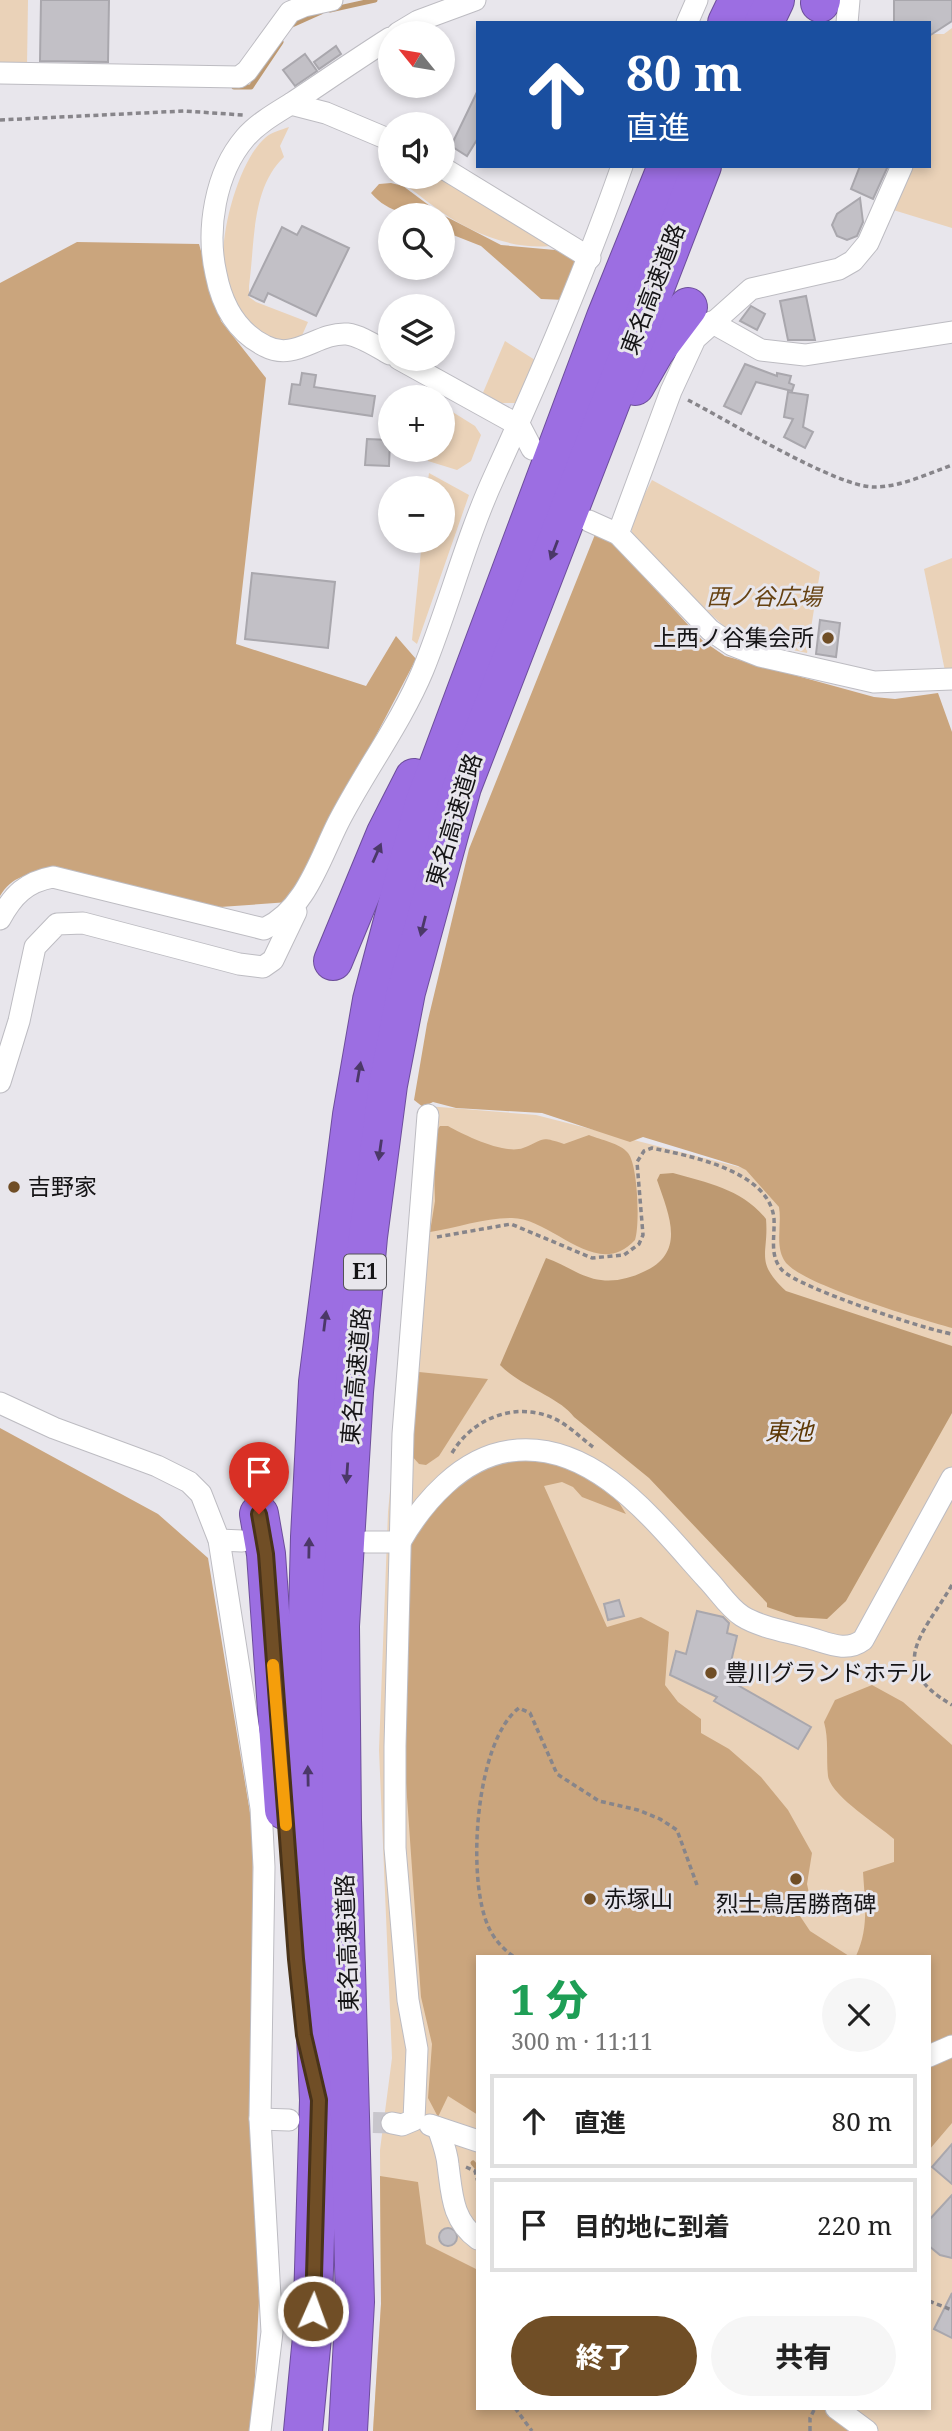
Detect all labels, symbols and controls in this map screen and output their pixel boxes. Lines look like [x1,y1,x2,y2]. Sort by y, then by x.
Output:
north arrow [378,21,455,98]
map controls [378,21,455,553]
text: 80 m [626,39,742,105]
icon: ahead [511,49,602,140]
text: 直進 [626,105,690,148]
button: sound [378,112,455,189]
button: search [378,203,455,280]
street label: 東名高速道路 [612,218,692,359]
button: layers [378,294,455,371]
button: + [378,385,455,462]
button: − [378,476,455,553]
one-way arrow [548,539,559,560]
park label: 西ノ谷広場 [707,580,825,612]
place label: 上西ノ谷集会所 [653,621,814,653]
marker: 上西ノ谷集会所 [820,630,836,646]
street label: 東名高速道路 [418,749,489,890]
one-way arrow [372,842,383,863]
one-way arrow [417,915,428,937]
one-way arrow [354,1061,365,1083]
one-way arrow [374,1139,385,1161]
place label: 吉野家 [28,1170,97,1202]
marker: 吉野家 [6,1179,22,1195]
road number: E1 [344,1254,386,1290]
street label: 東名高速道路 [333,1306,377,1446]
one-way arrow [320,1310,331,1332]
water label: 東池 [765,1414,815,1447]
pin [229,1442,289,1514]
icon: arrive [240,1453,278,1491]
one-way arrow [342,1463,353,1485]
one-way arrow [304,1537,315,1559]
place label: 豊川グランドホテル [725,1656,932,1688]
marker: 豊川グランドホテル [703,1665,719,1681]
one-way arrow [302,1764,313,1786]
marker: 烈士鳥居勝商碑 [788,1871,804,1887]
street label: 東名高速道路 [328,1874,364,2013]
place label: 赤塚山 [604,1882,673,1914]
place label: 烈士鳥居勝商碑 [716,1887,877,1919]
marker: 赤塚山 [582,1891,598,1907]
text: 1 分 [511,1970,588,2027]
button: close [822,1978,896,2052]
text: 300 m · 11:11 [511,2025,653,2057]
icon: ahead [515,2102,553,2140]
text: 80 m [832,2103,892,2139]
text: 直進 [574,2104,626,2140]
icon: arrive [515,2206,553,2244]
text: 220 m [817,2207,892,2243]
text: 目的地に到着 [574,2208,730,2244]
position arrow [276,2274,350,2348]
button: 終了 [511,2316,697,2396]
button: 共有 [711,2316,896,2396]

